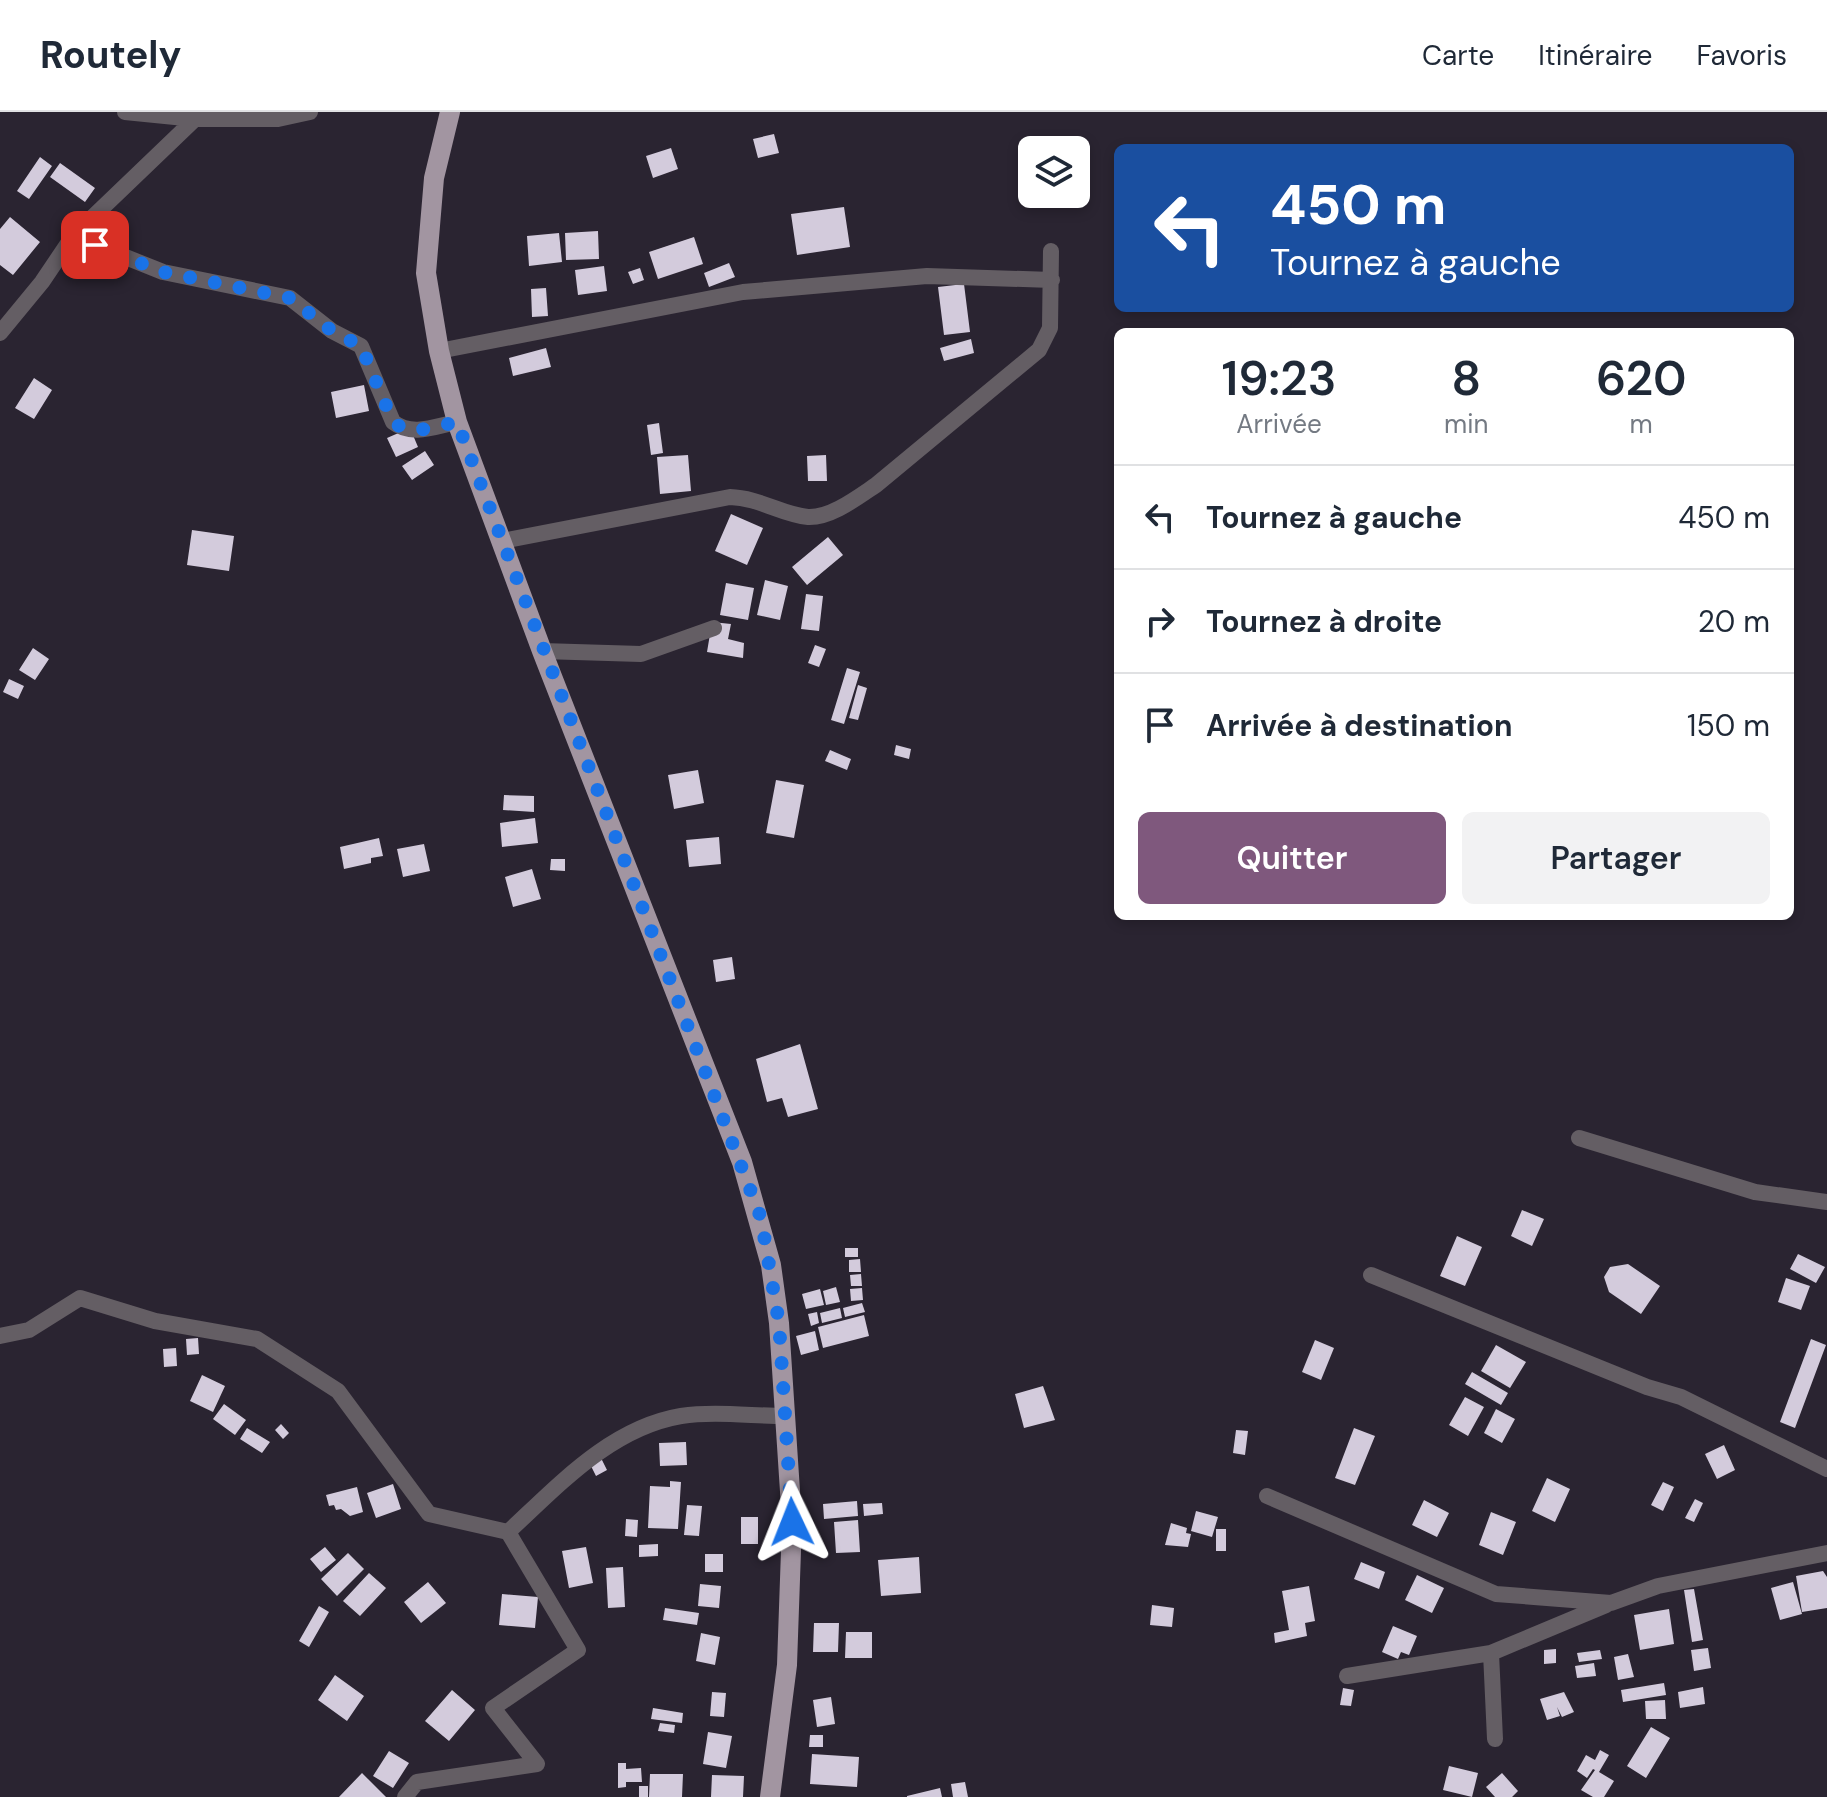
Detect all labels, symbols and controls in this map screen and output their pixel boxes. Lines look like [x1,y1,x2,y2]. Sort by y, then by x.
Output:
text: Routely [40,30,181,80]
text: Carte [1422,37,1494,74]
text: Itinéraire [1538,37,1652,74]
text: Favoris [1696,37,1787,74]
map controls [1018,136,1090,208]
button: layers [1018,136,1090,208]
text: 450 m [1270,168,1447,241]
icon: left [1138,176,1242,280]
pin [61,211,129,279]
icon: arrive [73,223,117,267]
text: Tournez à gauche [1270,239,1561,286]
text: 19:23 [1222,347,1337,410]
text: 8 [1451,347,1481,410]
text: 620 [1596,347,1686,410]
text: Arrivée [1236,407,1322,441]
text: min [1444,407,1488,441]
text: m [1630,407,1653,441]
icon: left [1138,495,1182,539]
text: Tournez à gauche [1206,498,1462,537]
text: 450 m [1678,498,1770,537]
icon: right [1138,599,1182,643]
text: Tournez à droite [1206,602,1442,641]
text: 20 m [1698,602,1770,641]
icon: arrive [1138,703,1182,747]
text: Arrivée à destination [1206,706,1512,745]
text: 150 m [1687,706,1770,745]
button: Quitter [1138,812,1446,904]
button: Partager [1462,812,1770,904]
position arrow [750,1480,834,1564]

